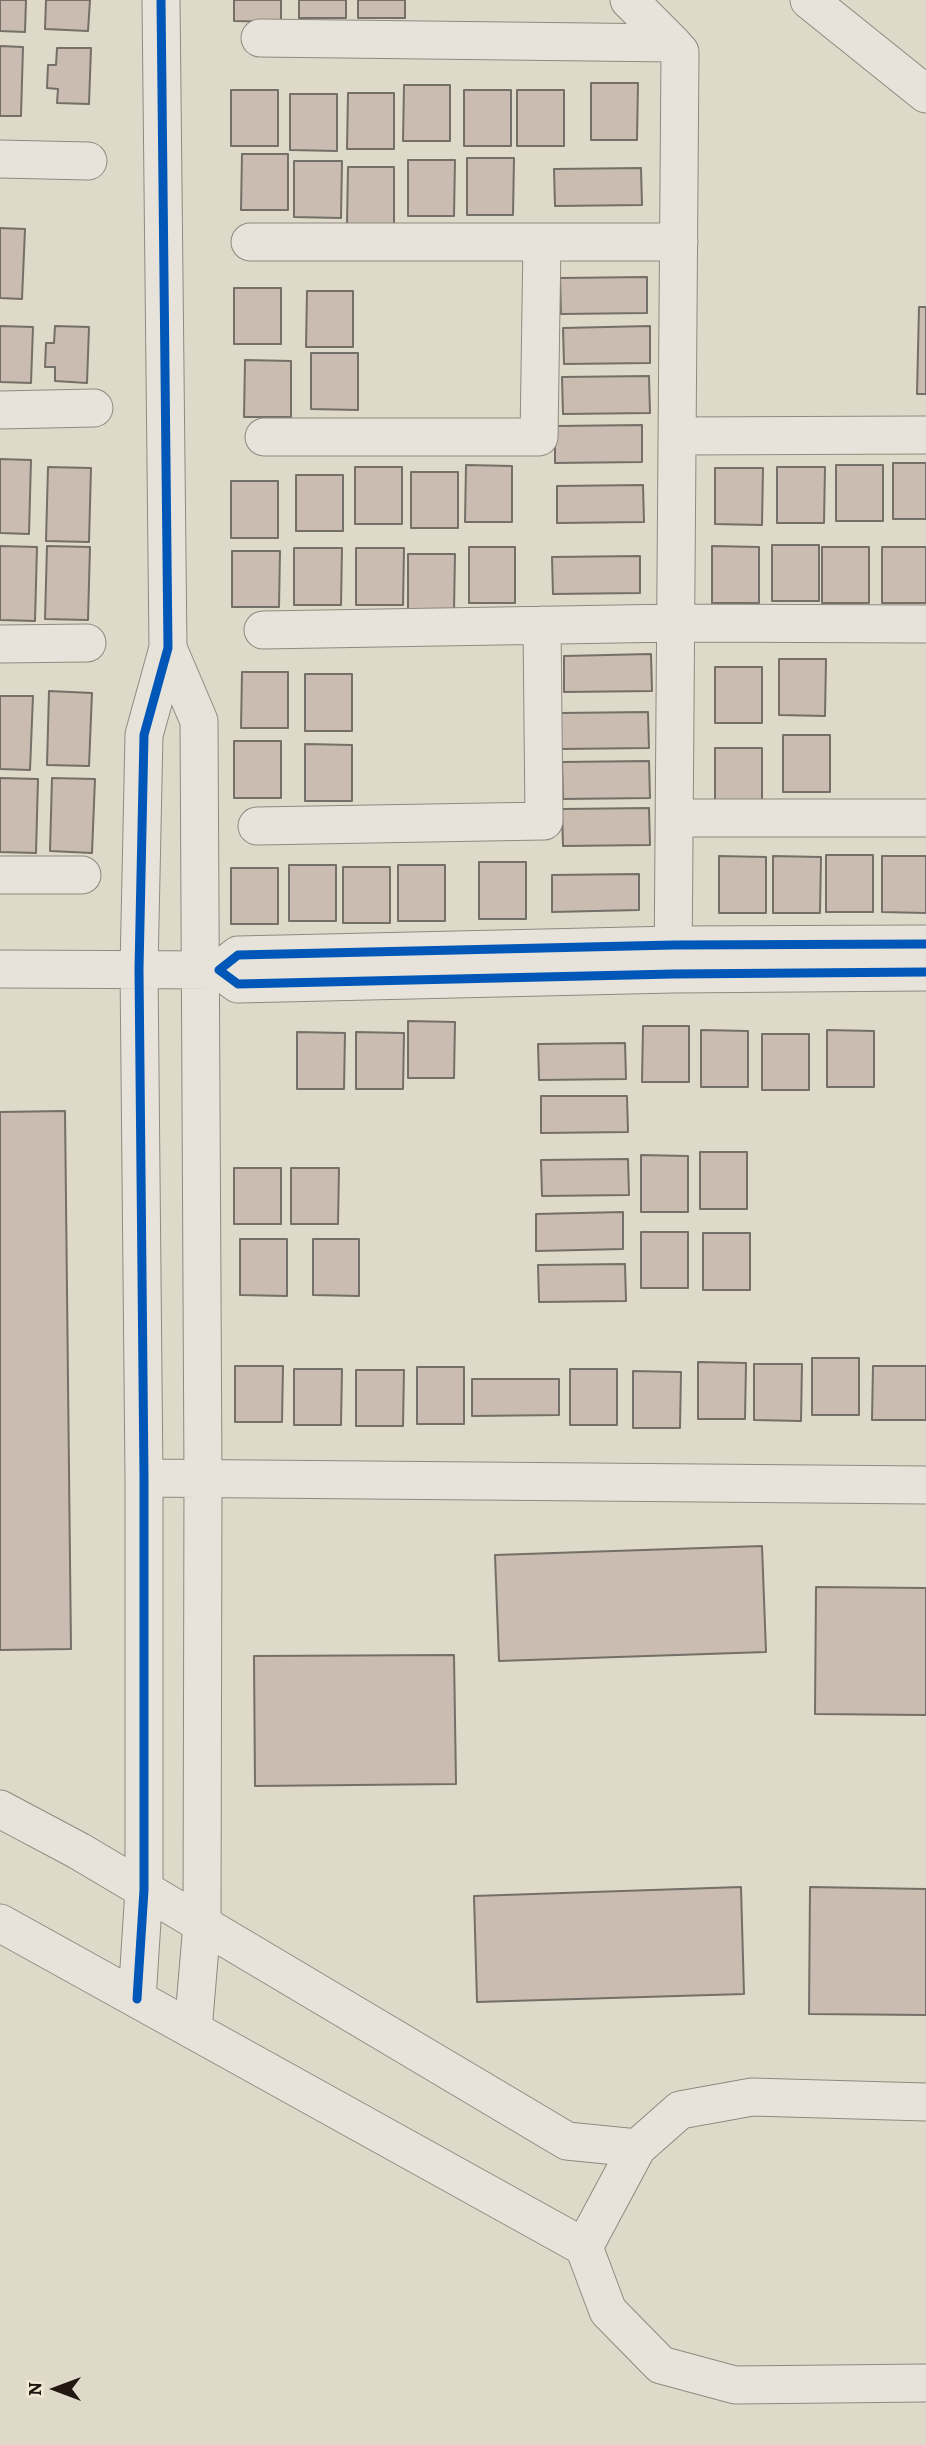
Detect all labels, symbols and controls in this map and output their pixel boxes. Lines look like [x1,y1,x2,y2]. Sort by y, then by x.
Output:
north arrow [21,2354,91,2424]
text: N [22,2382,48,2396]

